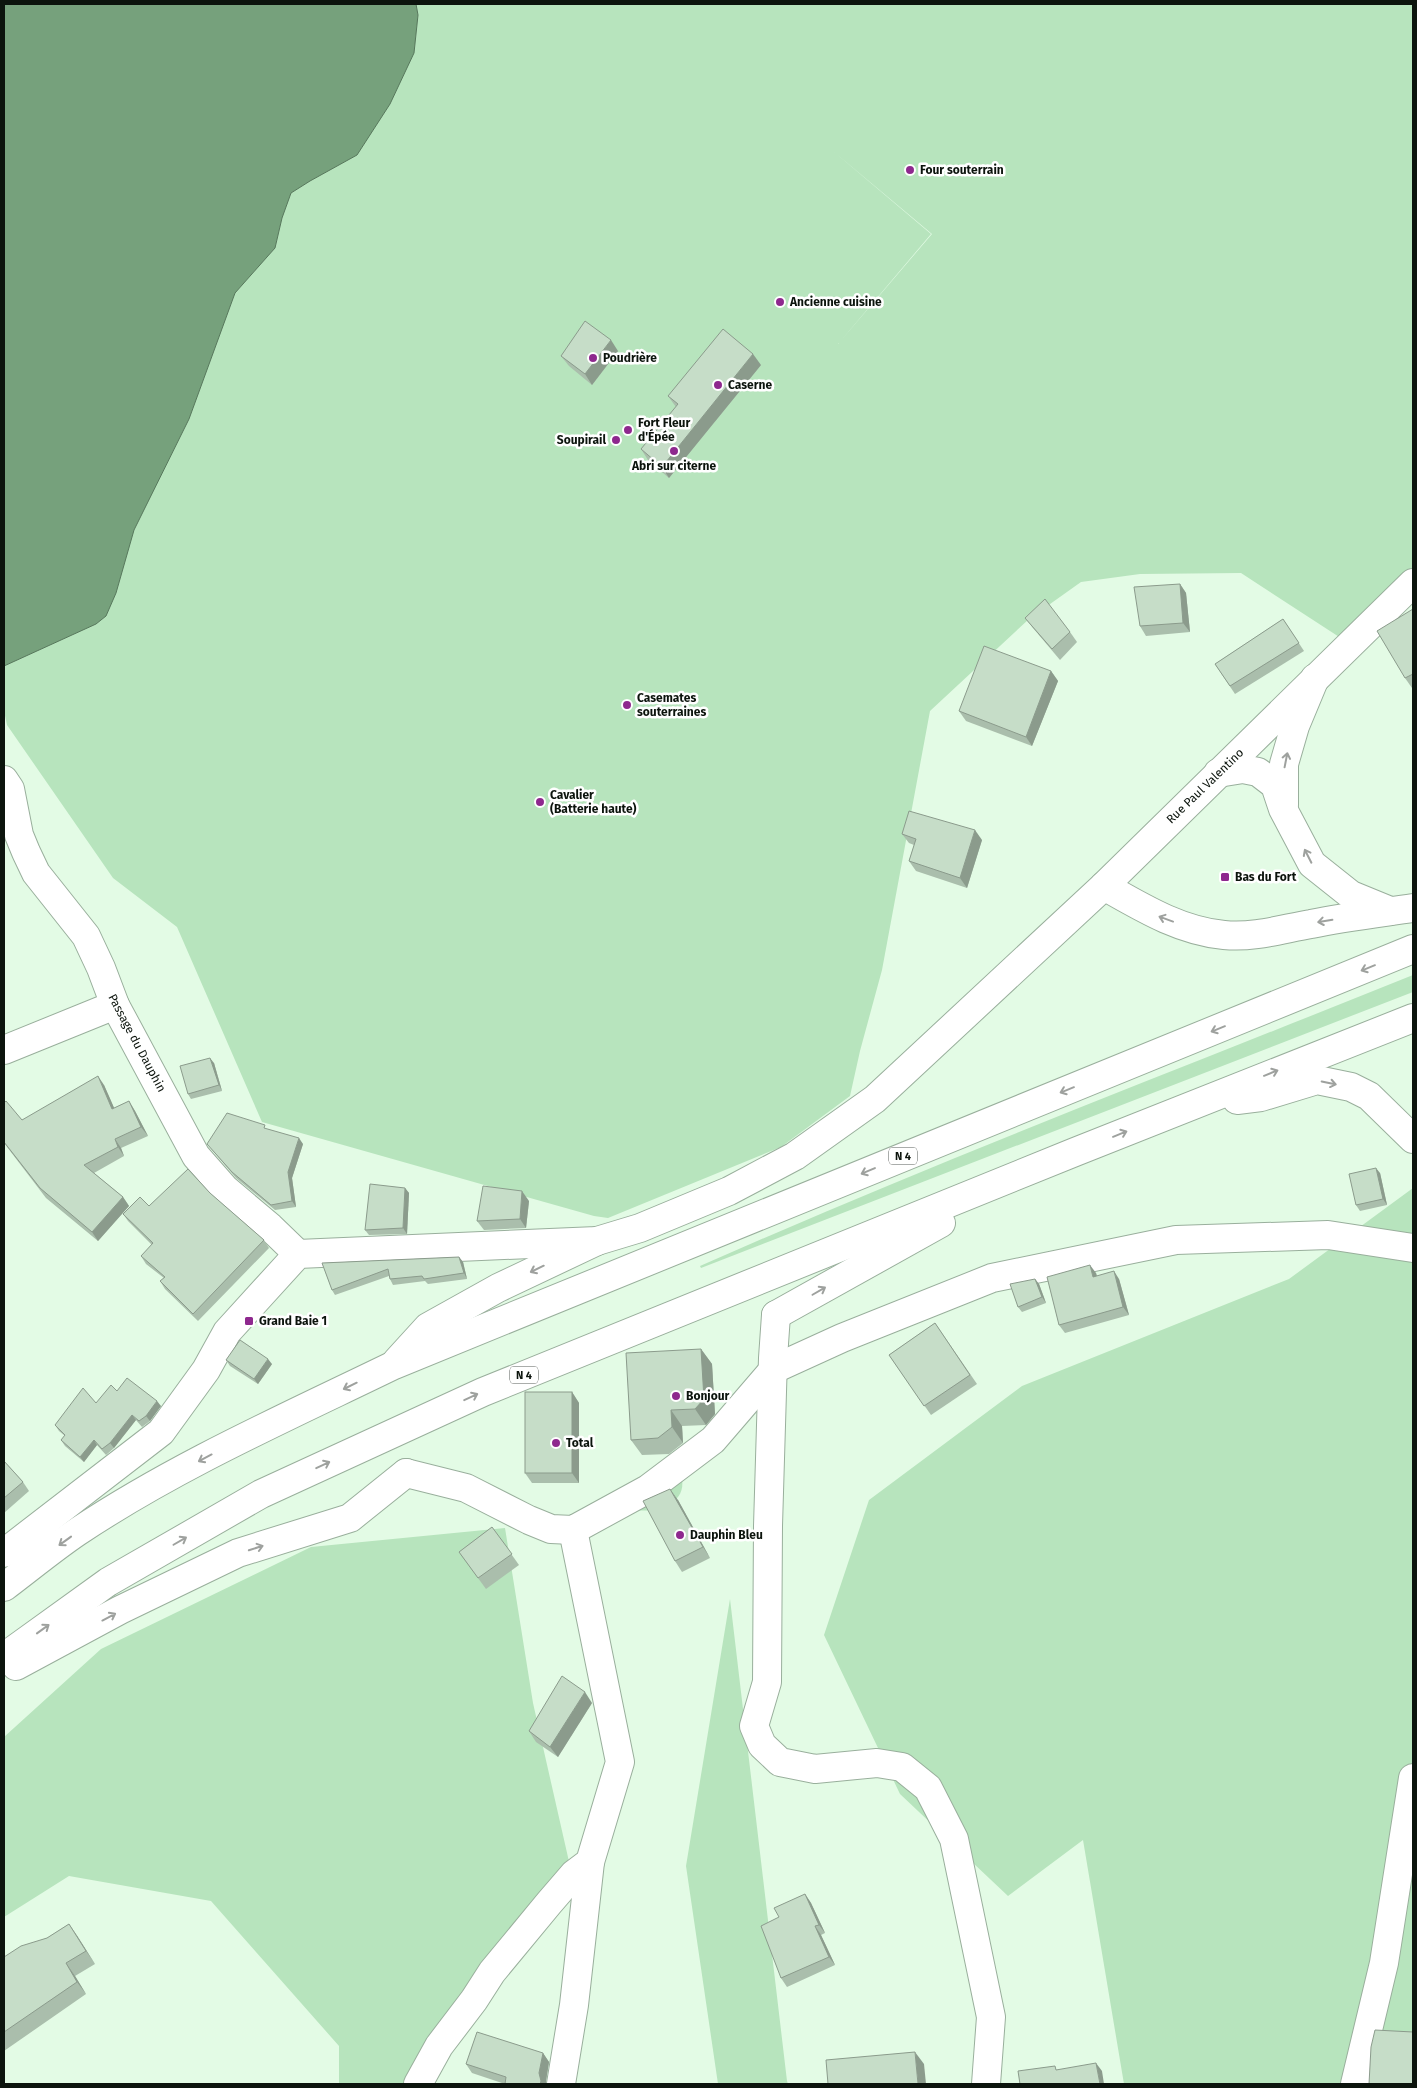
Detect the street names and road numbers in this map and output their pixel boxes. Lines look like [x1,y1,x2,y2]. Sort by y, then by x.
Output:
street label: Rue Paul Valentino [1163,746,1247,826]
street label: Passage du Dauphin [105,992,169,1094]
road number: N 4 [889,1148,917,1164]
road number: N 4 [510,1366,538,1384]

